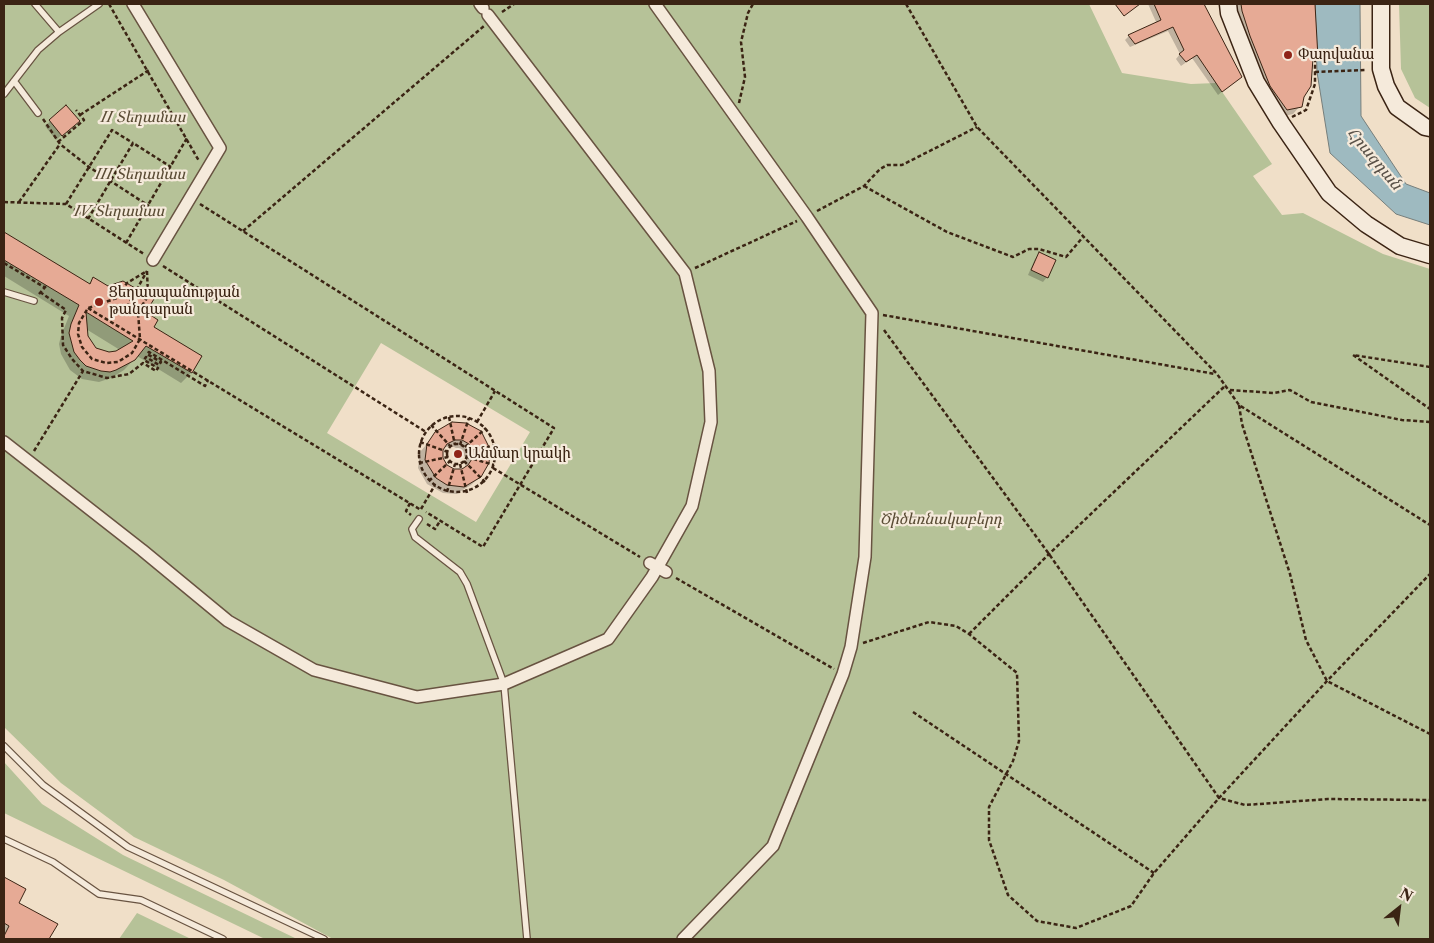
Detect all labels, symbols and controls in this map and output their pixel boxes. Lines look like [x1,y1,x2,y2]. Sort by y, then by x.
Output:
place label: Փարվանա [1298,46,1374,64]
marker: Փարվանա [1282,49,1294,61]
park label: II Տեղամաս [101,109,185,127]
water label: Հրազդան [1343,124,1405,194]
park label: III Տեղամաս [95,166,185,184]
park label: IV Տեղամաս [74,203,164,221]
place label: Ցեղասպանության թանգարան [109,284,240,319]
marker: Ցեղասպանության թանգարան [93,296,105,308]
place label: Անմար կրակի [468,445,571,463]
marker: Անմար կրակի [452,448,464,460]
park label: Ծիծեռնակաբերդ [880,511,1002,529]
north arrow [1374,883,1424,933]
text: N [1397,884,1416,906]

